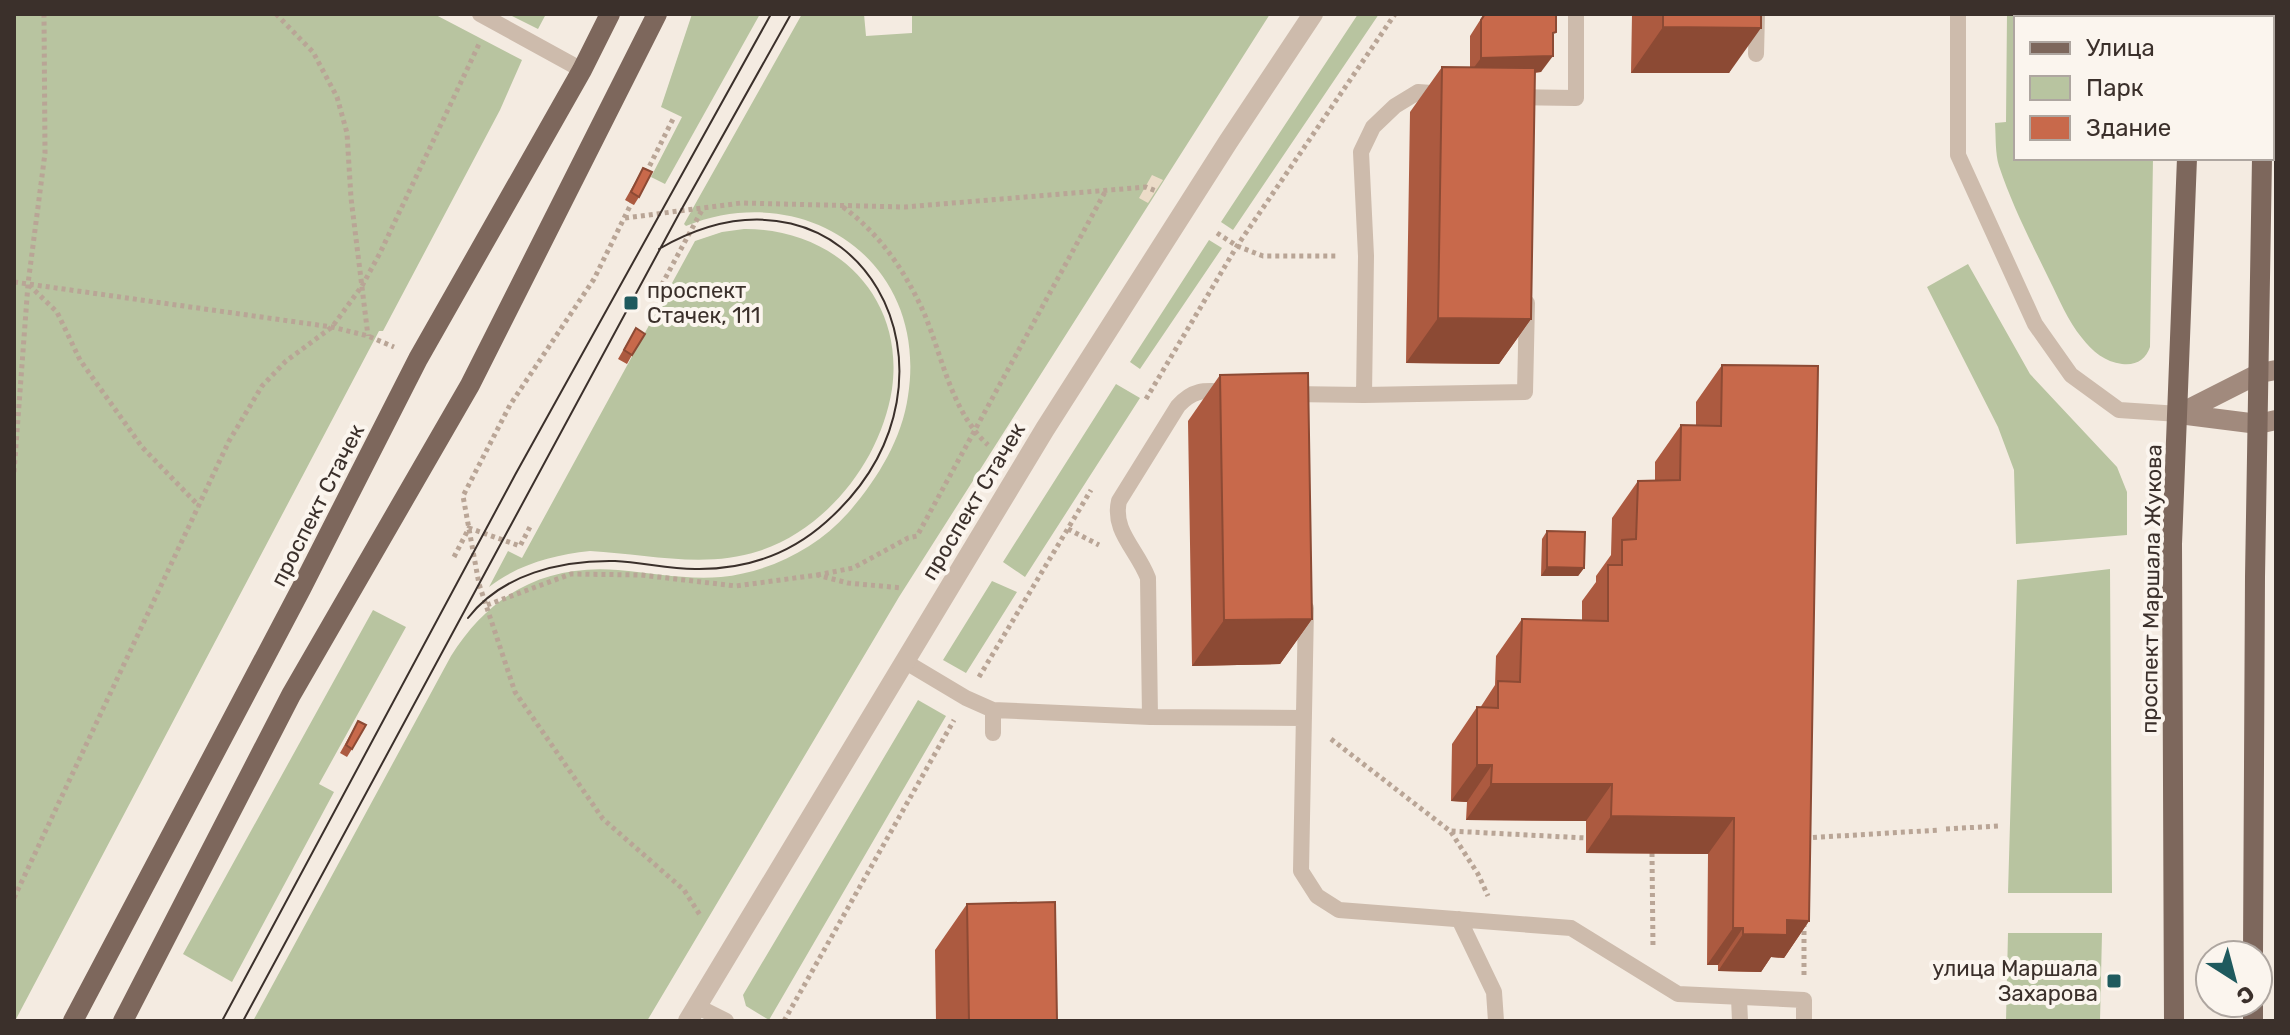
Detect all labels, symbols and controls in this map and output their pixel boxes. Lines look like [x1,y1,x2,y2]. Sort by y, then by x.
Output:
legend [2014,16,2274,160]
text: Улица [2086,34,2155,62]
text: Парк [2086,74,2144,102]
text: Здание [2086,114,2171,142]
place label: проспект Стачек, 111 [647,277,760,329]
marker: проспект Стачек, 111 [622,294,640,312]
street label: проспект Стачек [916,417,1031,585]
street label: проспект Стачек [265,419,370,591]
street label: проспект Маршала Жукова [2135,444,2168,734]
north arrow [2194,939,2274,1019]
place label: улица Маршала Захарова [1932,955,2098,1007]
marker: улица Маршала Захарова [2105,972,2123,990]
text: С [2231,979,2260,1010]

